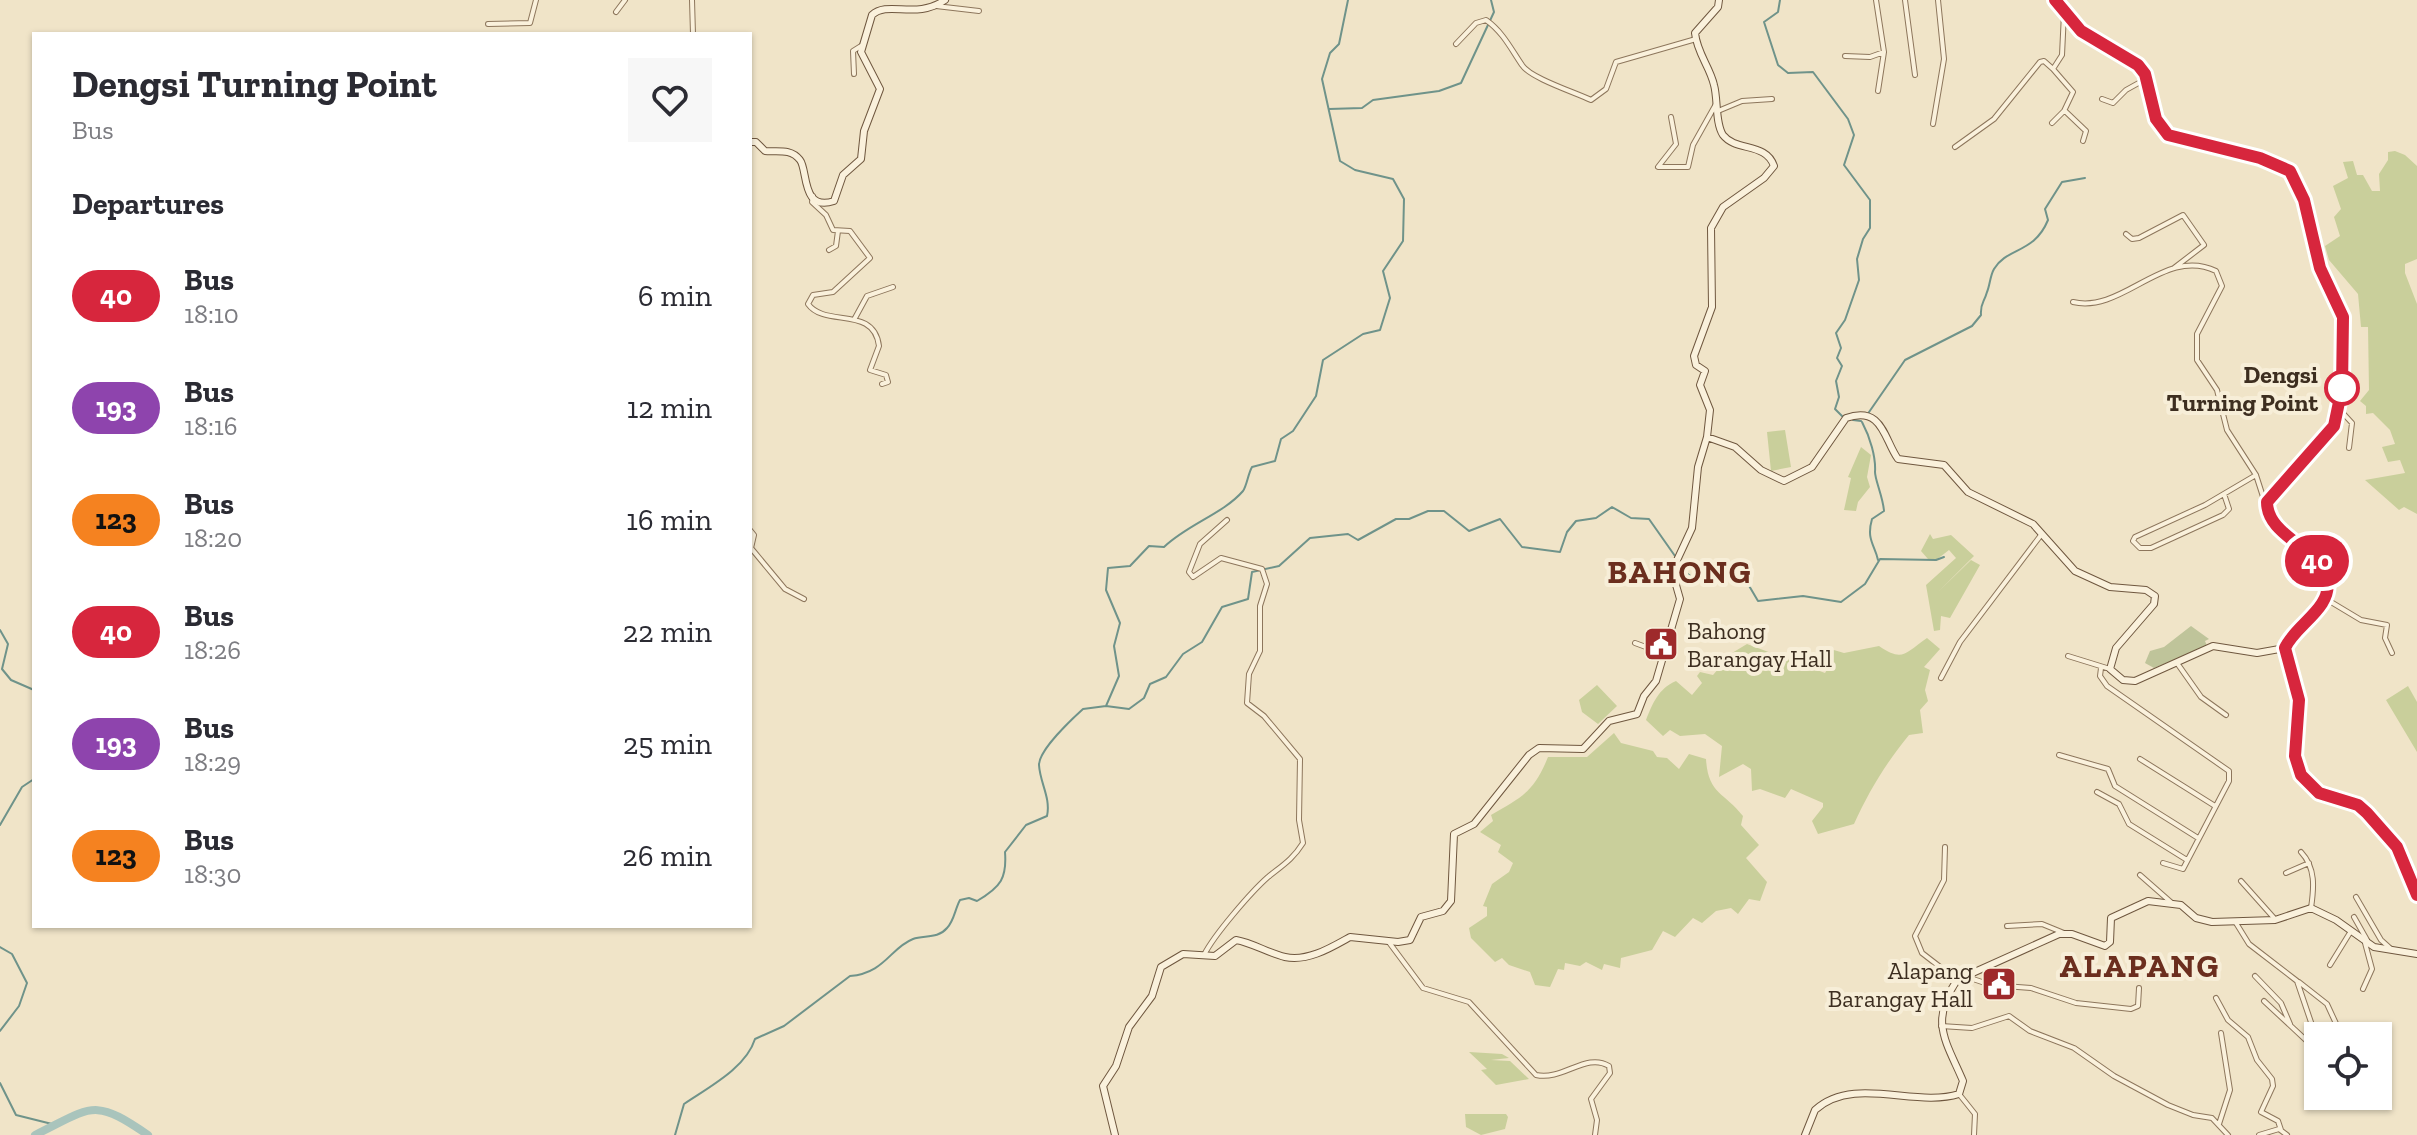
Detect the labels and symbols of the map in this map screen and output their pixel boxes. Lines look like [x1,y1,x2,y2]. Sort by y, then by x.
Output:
place label: Dengsi Turning Point [2167,360,2318,417]
marker: Dengsi Turning Point [2325,371,2359,405]
line badge: 40 [2281,535,2353,587]
district label: BAHONG [1607,553,1753,591]
place label: Bahong Barangay Hall [1687,616,1832,673]
public building icon: Bahong Barangay Hall [1642,625,1680,663]
district label: ALAPANG [2060,947,2220,985]
place label: Alapang Barangay Hall [1828,956,1973,1013]
public building icon: Alapang Barangay Hall [1980,965,2018,1003]

